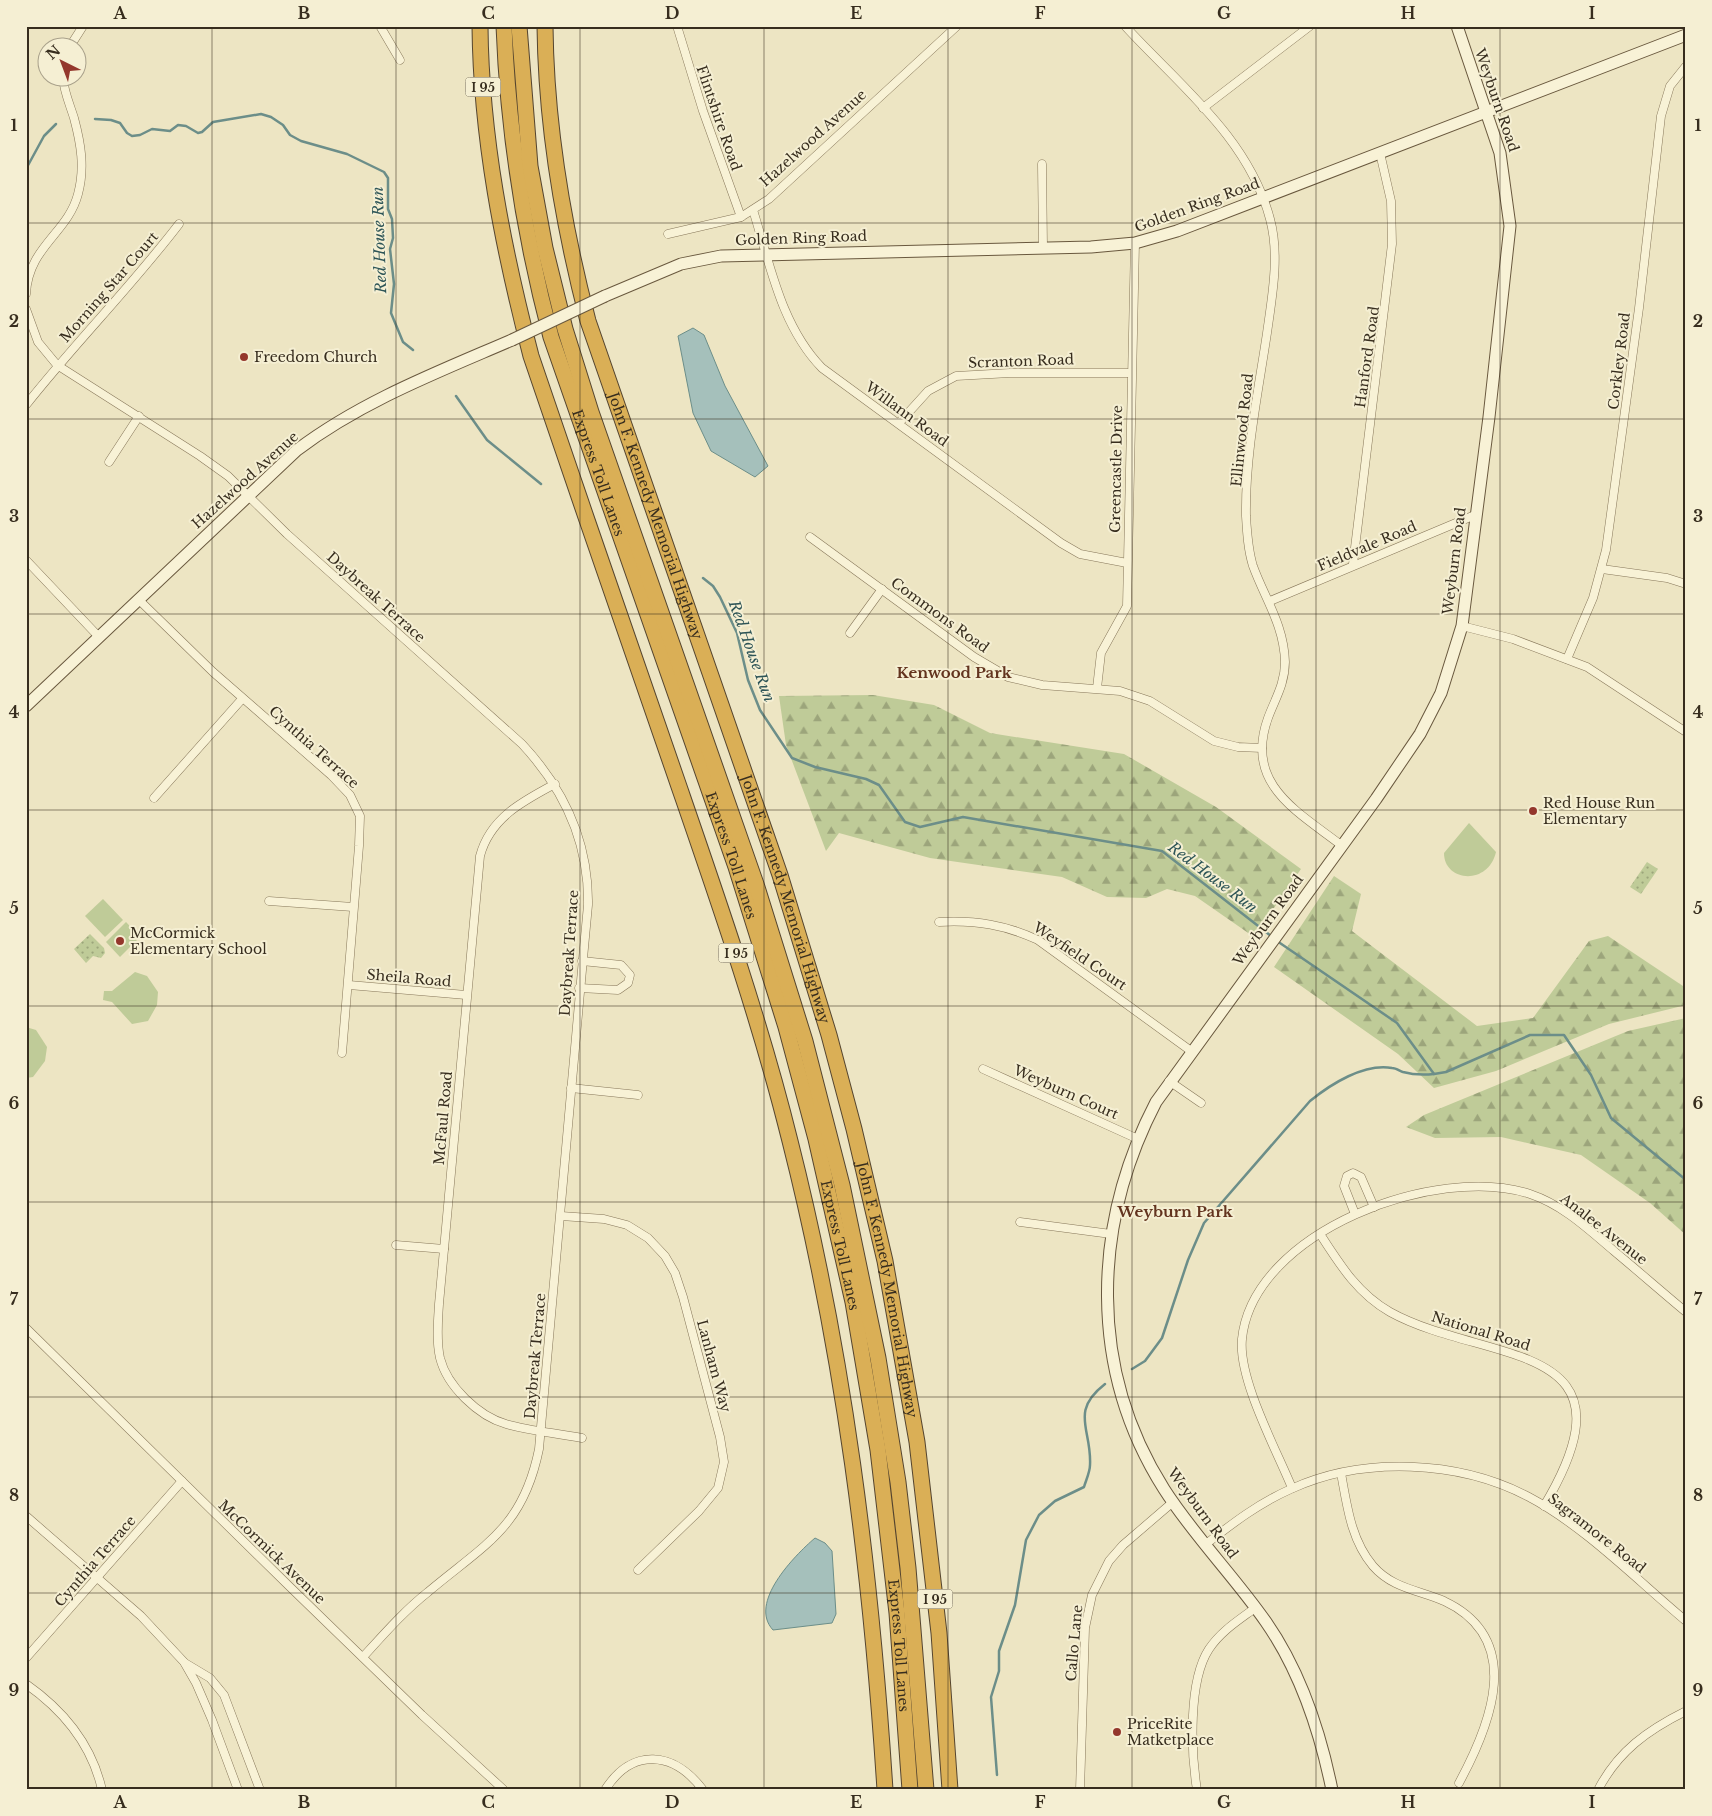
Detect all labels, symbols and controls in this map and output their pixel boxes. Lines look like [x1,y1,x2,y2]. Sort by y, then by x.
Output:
text: A [113,3,128,23]
text: B [298,3,311,23]
text: C [481,3,495,23]
text: D [665,3,679,23]
text: E [850,3,862,23]
text: F [1034,3,1046,23]
text: G [1217,3,1231,23]
text: H [1400,3,1416,23]
text: I [1589,3,1596,23]
north arrow [38,38,88,88]
text: N [42,41,64,63]
street label: Weyburn Road [1471,45,1523,155]
street label: Flintshire Road [693,63,746,174]
road number: I 95 [466,77,500,96]
street label: Hazelwood Avenue [756,85,870,191]
text: 1 [11,115,18,135]
text: 1 [1695,115,1702,135]
street label: Golden Ring Road [1132,174,1263,236]
water label: Red House Run [368,186,390,295]
street label: Morning Star Court [56,227,163,346]
street label: Golden Ring Road [735,227,868,249]
street label: Hanford Road [1351,305,1383,409]
text: 2 [9,311,19,331]
street label: Corkley Road [1604,311,1634,411]
text: 2 [1693,311,1703,331]
place label: Freedom Church [254,348,378,366]
street label: Scranton Road [968,350,1075,372]
marker: Freedom Church [238,351,250,363]
street label: Ellinwood Road [1227,372,1257,488]
street label: Willann Road [861,377,953,451]
street label: John F. Kennedy Memorial Highway [604,388,707,642]
street label: Greencastle Drive [1106,405,1126,533]
street label: Express Toll Lanes [568,407,629,539]
street label: Hazelwood Avenue [188,427,302,533]
text: 3 [9,506,19,526]
street label: Weyburn Road [1438,506,1470,617]
text: 3 [1693,506,1703,526]
street label: Fieldvale Road [1315,517,1420,575]
street label: Daybreak Terrace [323,548,429,646]
street label: Commons Road [887,573,993,657]
water label: Red House Run [724,597,779,704]
district label: Kenwood Park [896,663,1013,682]
text: 4 [9,702,19,722]
street label: Cynthia Terrace [265,702,363,792]
text: 4 [1693,702,1703,722]
street label: John F. Kennedy Memorial Highway [736,771,834,1026]
street label: Express Toll Lanes [701,789,761,921]
place label: Red House Run Elementary [1543,794,1655,828]
marker: Red House Run Elementary [1527,805,1539,817]
water label: Red House Run [1164,837,1261,917]
street label: Weyburn Road [1228,870,1307,970]
street label: Daybreak Terrace [556,889,582,1017]
text: 5 [9,898,19,918]
text: 5 [1693,898,1703,918]
street label: Weyfield Court [1029,917,1131,994]
place label: McCormick Elementary School [130,924,267,958]
marker: McCormick Elementary School [114,935,126,947]
road number: I 95 [718,944,754,962]
street label: Sheila Road [366,965,453,991]
street label: Weyburn Court [1010,1060,1122,1123]
street label: McFaul Road [430,1070,456,1166]
text: 6 [9,1093,20,1113]
text: 6 [1693,1093,1704,1113]
street label: John F. Kennedy Memorial Highway [853,1158,922,1419]
street label: Express Toll Lanes [817,1178,863,1312]
street label: Analee Avenue [1556,1189,1651,1269]
district label: Weyburn Park [1116,1202,1234,1221]
text: 7 [10,1289,19,1309]
text: 7 [1694,1289,1703,1309]
street label: Daybreak Terrace [521,1292,549,1420]
street label: National Road [1429,1307,1533,1355]
street label: Lanham Way [693,1318,735,1414]
street label: Weyburn Road [1163,1463,1242,1563]
text: 8 [9,1485,19,1505]
text: 8 [1693,1485,1703,1505]
street label: Sagramore Road [1544,1489,1650,1577]
street label: McCormick Avenue [215,1496,329,1608]
street label: Cynthia Terrace [50,1512,140,1610]
street label: Express Toll Lanes [884,1578,913,1712]
road number: I 95 [918,1590,952,1608]
street label: Callo Lane [1062,1604,1086,1682]
text: 9 [9,1680,20,1700]
text: 9 [1693,1680,1704,1700]
place label: PriceRite Matketplace [1127,1715,1214,1749]
marker: PriceRite Matketplace [1111,1726,1123,1738]
text: A [113,1792,128,1812]
text: B [298,1792,311,1812]
text: C [481,1792,495,1812]
text: D [665,1792,679,1812]
text: E [850,1792,862,1812]
text: F [1034,1792,1046,1812]
text: G [1217,1792,1231,1812]
text: H [1400,1792,1416,1812]
text: I [1589,1792,1596,1812]

